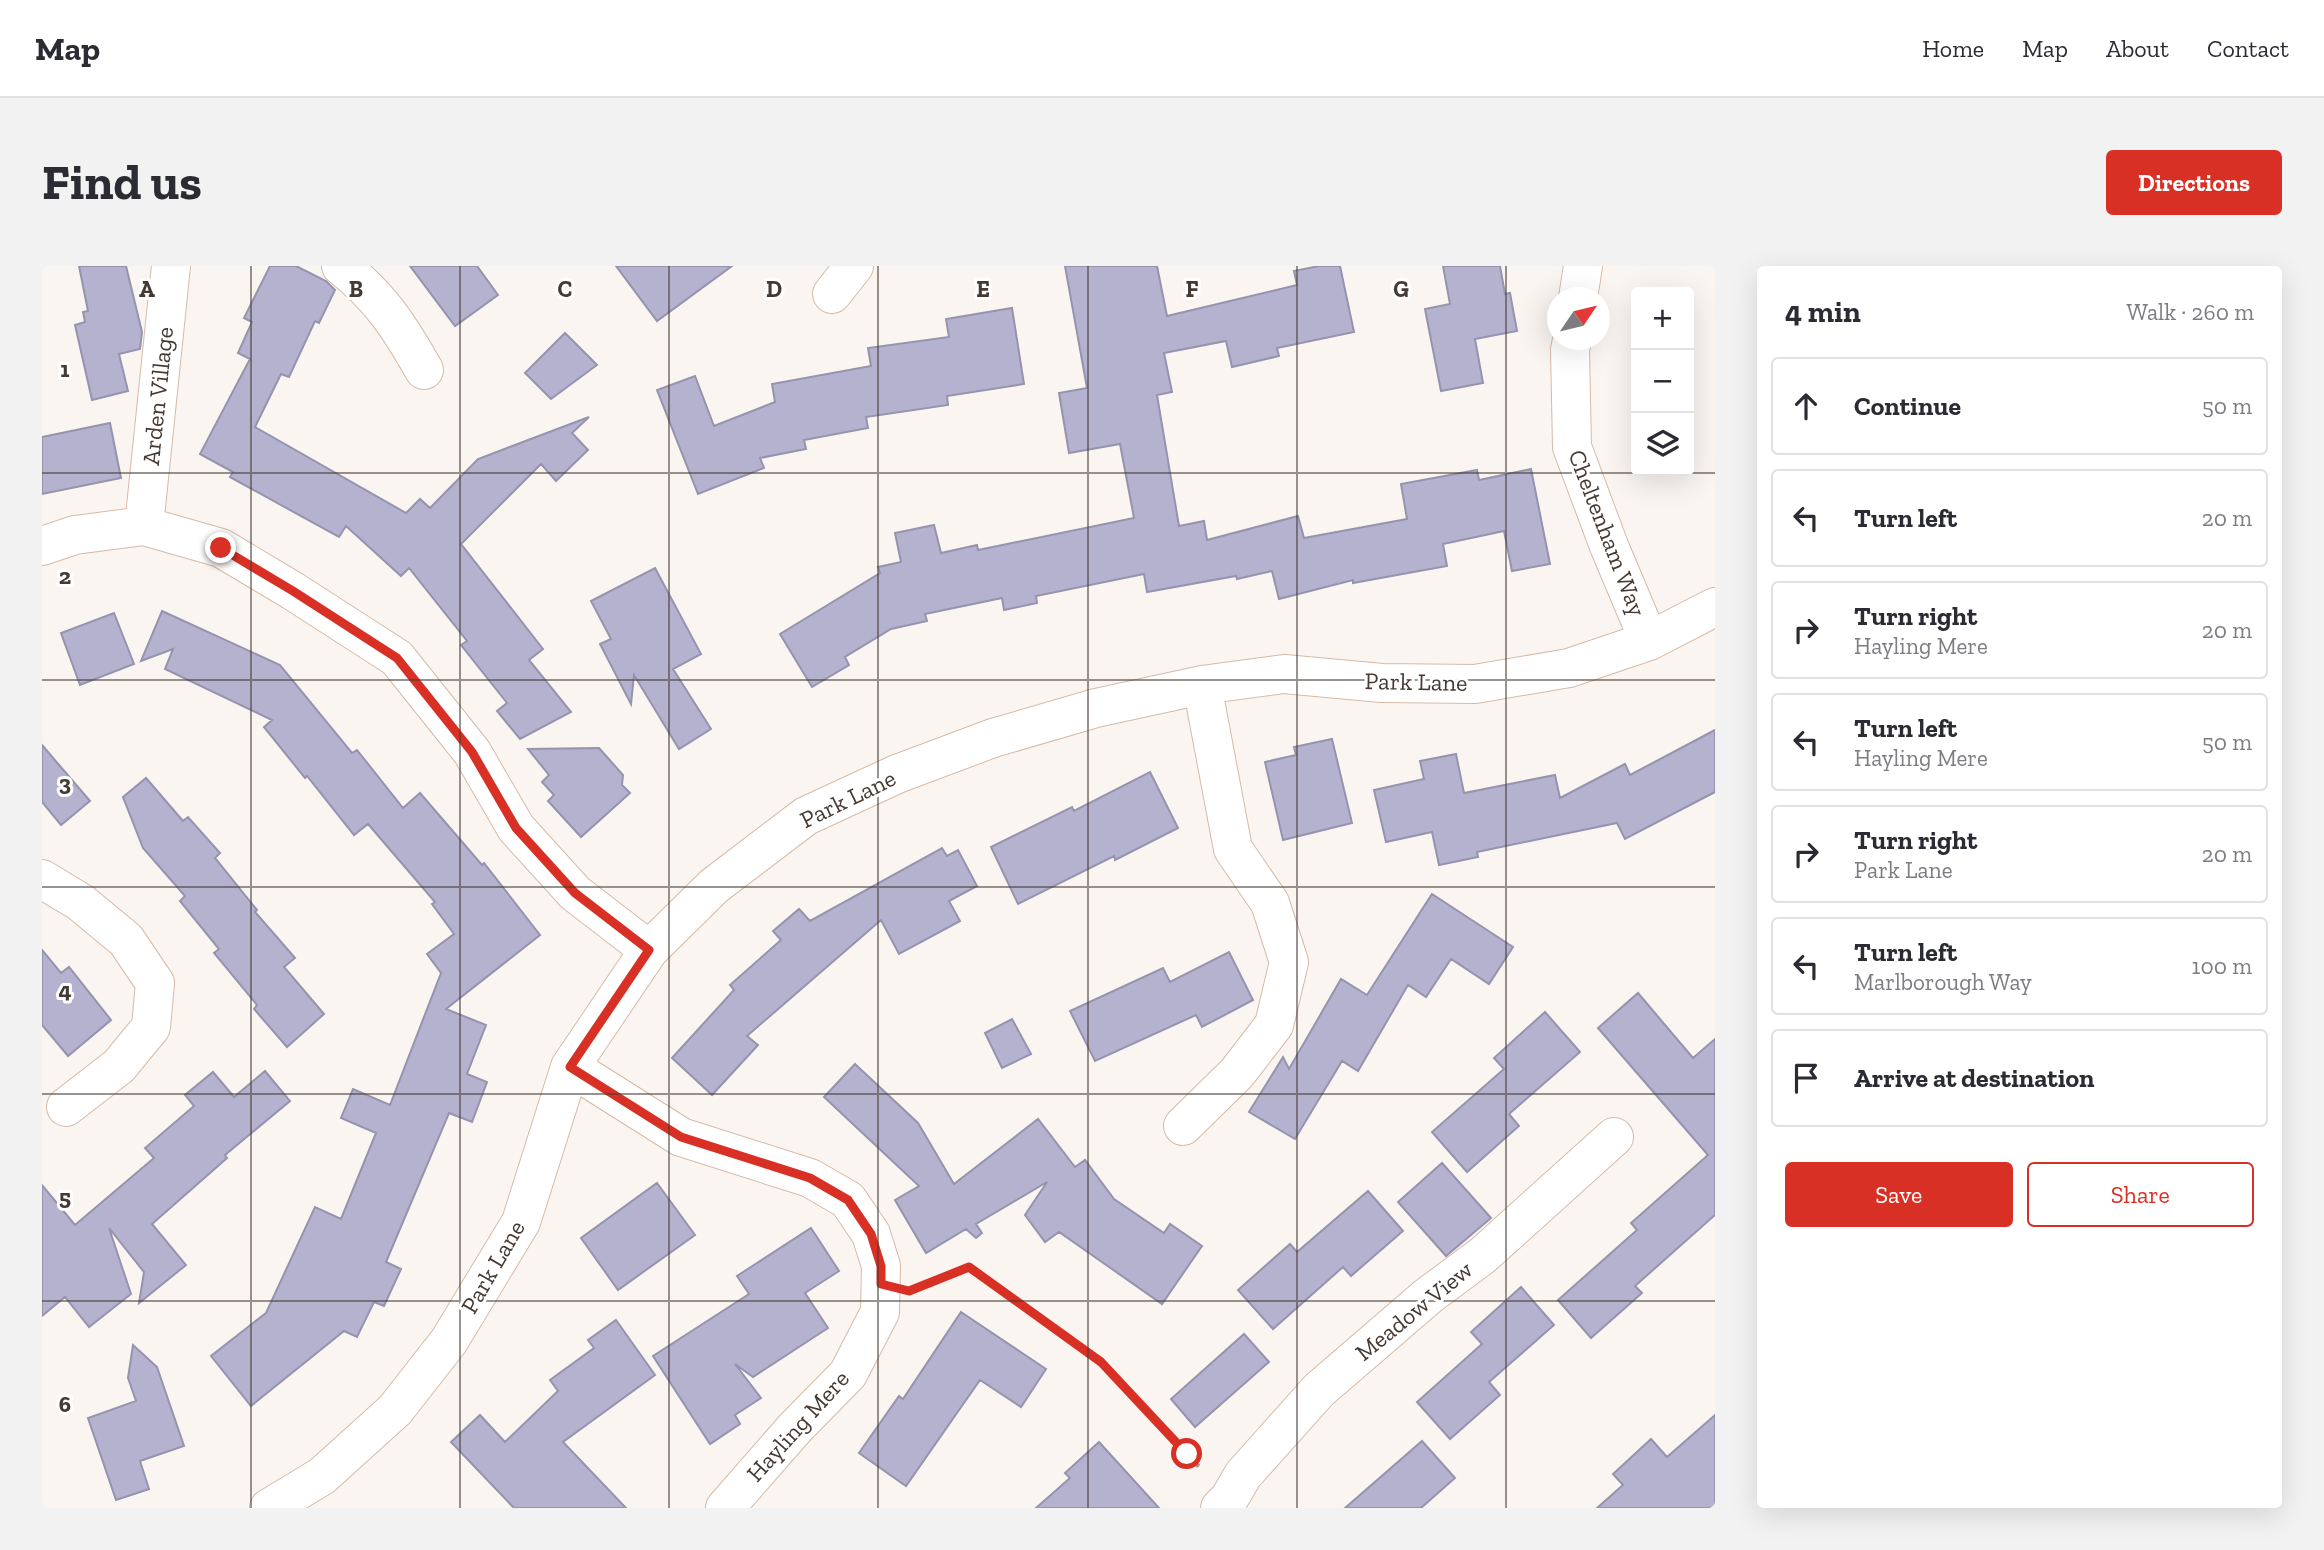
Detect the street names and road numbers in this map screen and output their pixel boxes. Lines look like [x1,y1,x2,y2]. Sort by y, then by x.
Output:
street label: Arden Village [136,325,179,467]
street label: Cheltenham Way [1562,446,1653,621]
street label: Park Lane [1364,666,1468,697]
street label: Park Lane [795,763,900,834]
street label: Park Lane [454,1215,531,1319]
street label: Meadow View [1349,1254,1479,1367]
street label: Hayling Mere [740,1364,855,1487]

